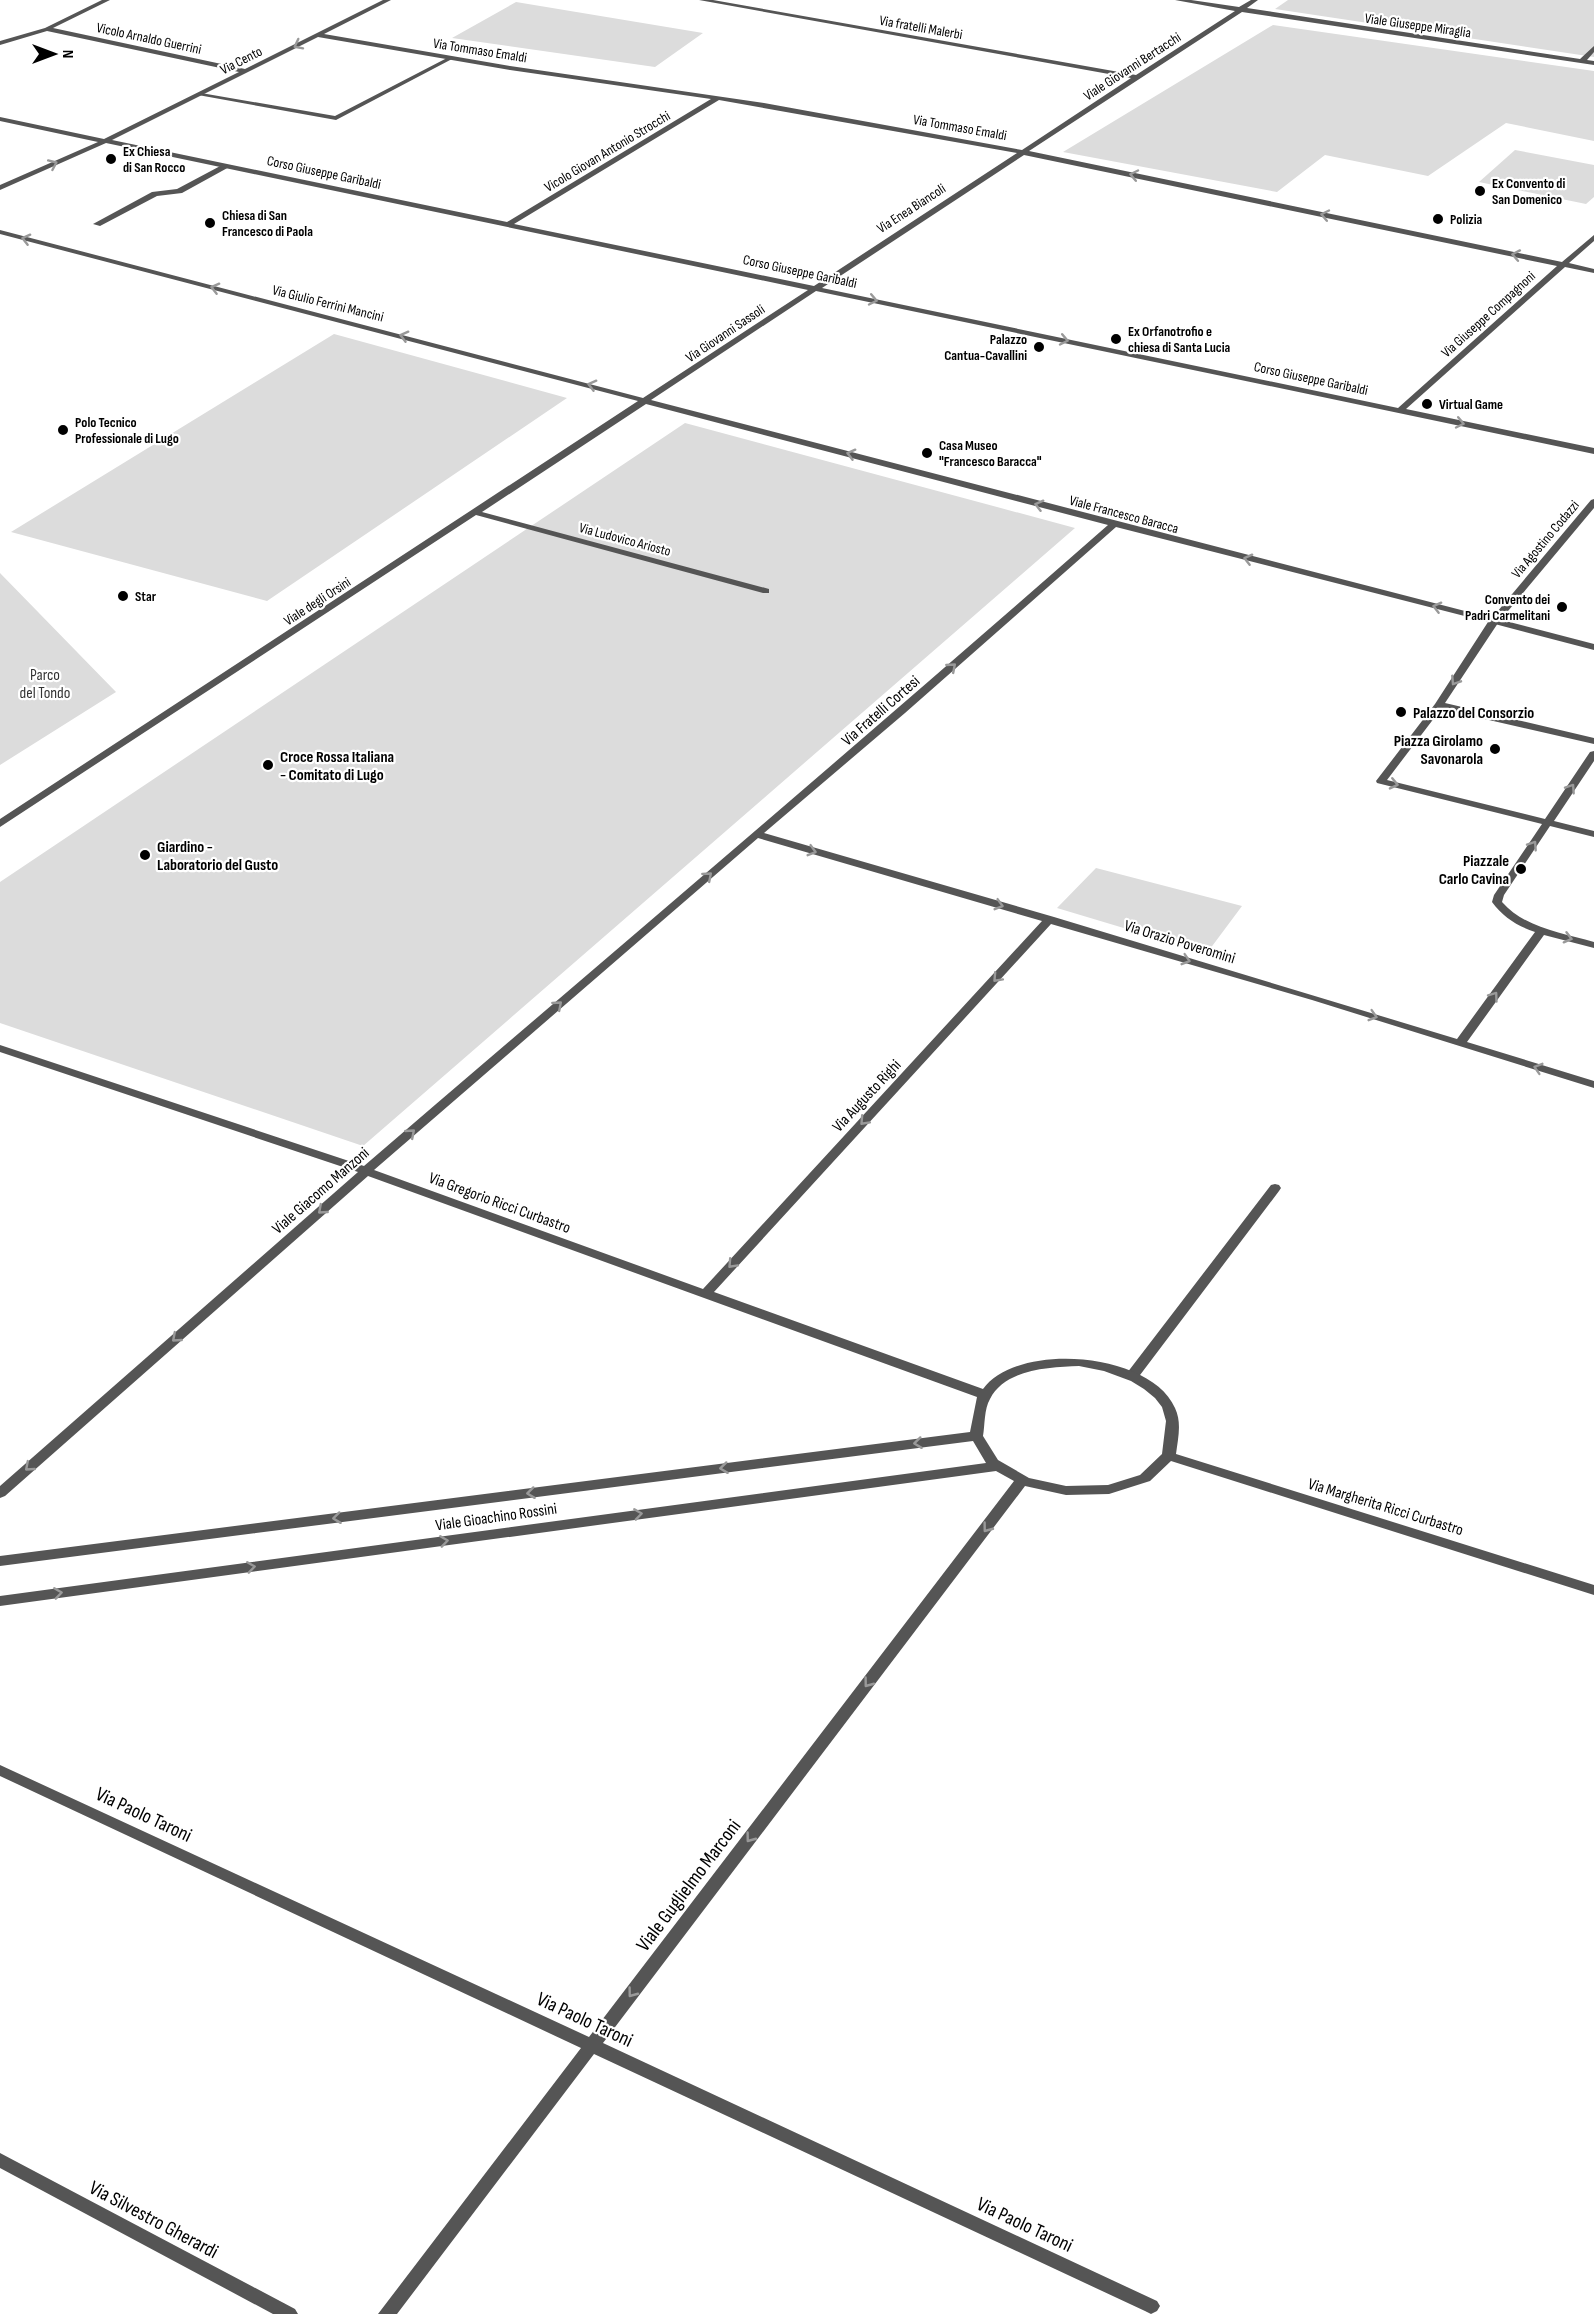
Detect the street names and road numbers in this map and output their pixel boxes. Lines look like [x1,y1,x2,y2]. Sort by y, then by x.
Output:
street label: Viale Giuseppe Miraglia [1364,10,1472,41]
street label: Via fratelli Malerbi [878,12,964,43]
street label: Vicolo Arnaldo Guerrini [95,19,203,58]
street label: Viale Giovanni Bertacchi [1080,29,1184,104]
street label: Via Tommaso Emaldi [432,35,528,66]
street label: Via Cento [217,43,265,78]
street label: Vicolo Giovan Antonio Strocchi [541,107,673,196]
street label: Via Tommaso Emaldi [912,111,1008,144]
street label: Corso Giuseppe Garibaldi [265,152,382,193]
street label: Via Enea Biancoli [874,180,949,237]
street label: Corso Giuseppe Garibaldi [741,251,858,292]
street label: Via Giuseppe Compagnoni [1438,268,1539,361]
street label: Via Giulio Ferrini Mancini [270,281,385,326]
street label: Via Giovanni Sassoli [682,301,768,366]
street label: Corso Giuseppe Garibaldi [1252,358,1369,399]
street label: Viale Francesco Baracca [1067,492,1180,537]
street label: Via Agostino Codazzi [1508,497,1583,582]
street label: Via Ludovico Ariosto [577,519,673,560]
street label: Viale degli Orsini [281,573,354,629]
street label: Via Fratelli Cortesi [838,672,924,750]
street label: Via Orazio Poveromini [1122,917,1237,968]
street label: Via Augusto Righi [829,1056,905,1136]
street label: Viale Giacomo Manzoni [269,1144,373,1238]
street label: Via Gregorio Ricci Curbastro [426,1169,573,1238]
street label: Via Margherita Ricci Curbastro [1306,1475,1466,1540]
street label: Viale Gioachino Rossini [434,1500,558,1535]
street label: Via Paolo Taroni [92,1782,196,1848]
street label: Viale Guglielmo Marconi [631,1815,746,1956]
street label: Via Paolo Taroni [533,1987,637,2053]
street label: Via Silvestro Gherardi [85,2176,222,2264]
street label: Via Paolo Taroni [973,2192,1077,2258]

